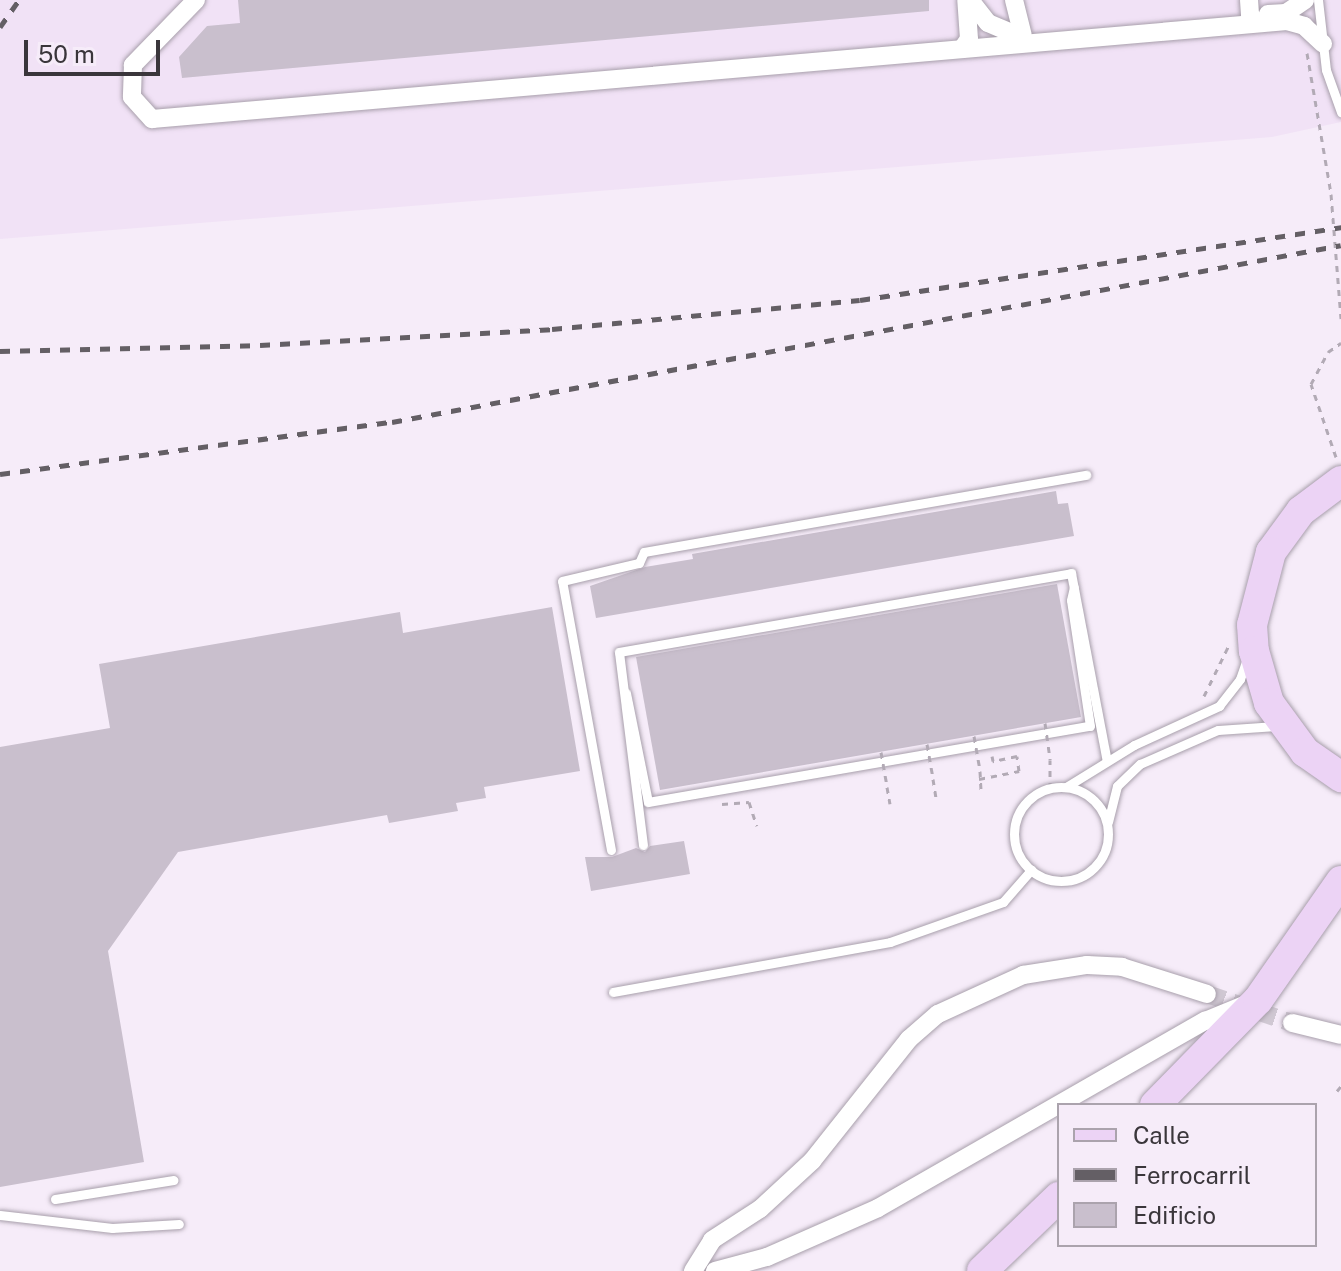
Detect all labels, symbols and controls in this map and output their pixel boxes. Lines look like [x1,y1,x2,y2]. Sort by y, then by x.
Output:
scale bar [28,24,164,74]
text: 50 m [38,40,95,68]
legend [1057,1103,1317,1247]
text: Calle [1133,1121,1190,1149]
text: Ferrocarril [1133,1161,1251,1189]
text: Edificio [1133,1201,1216,1229]

